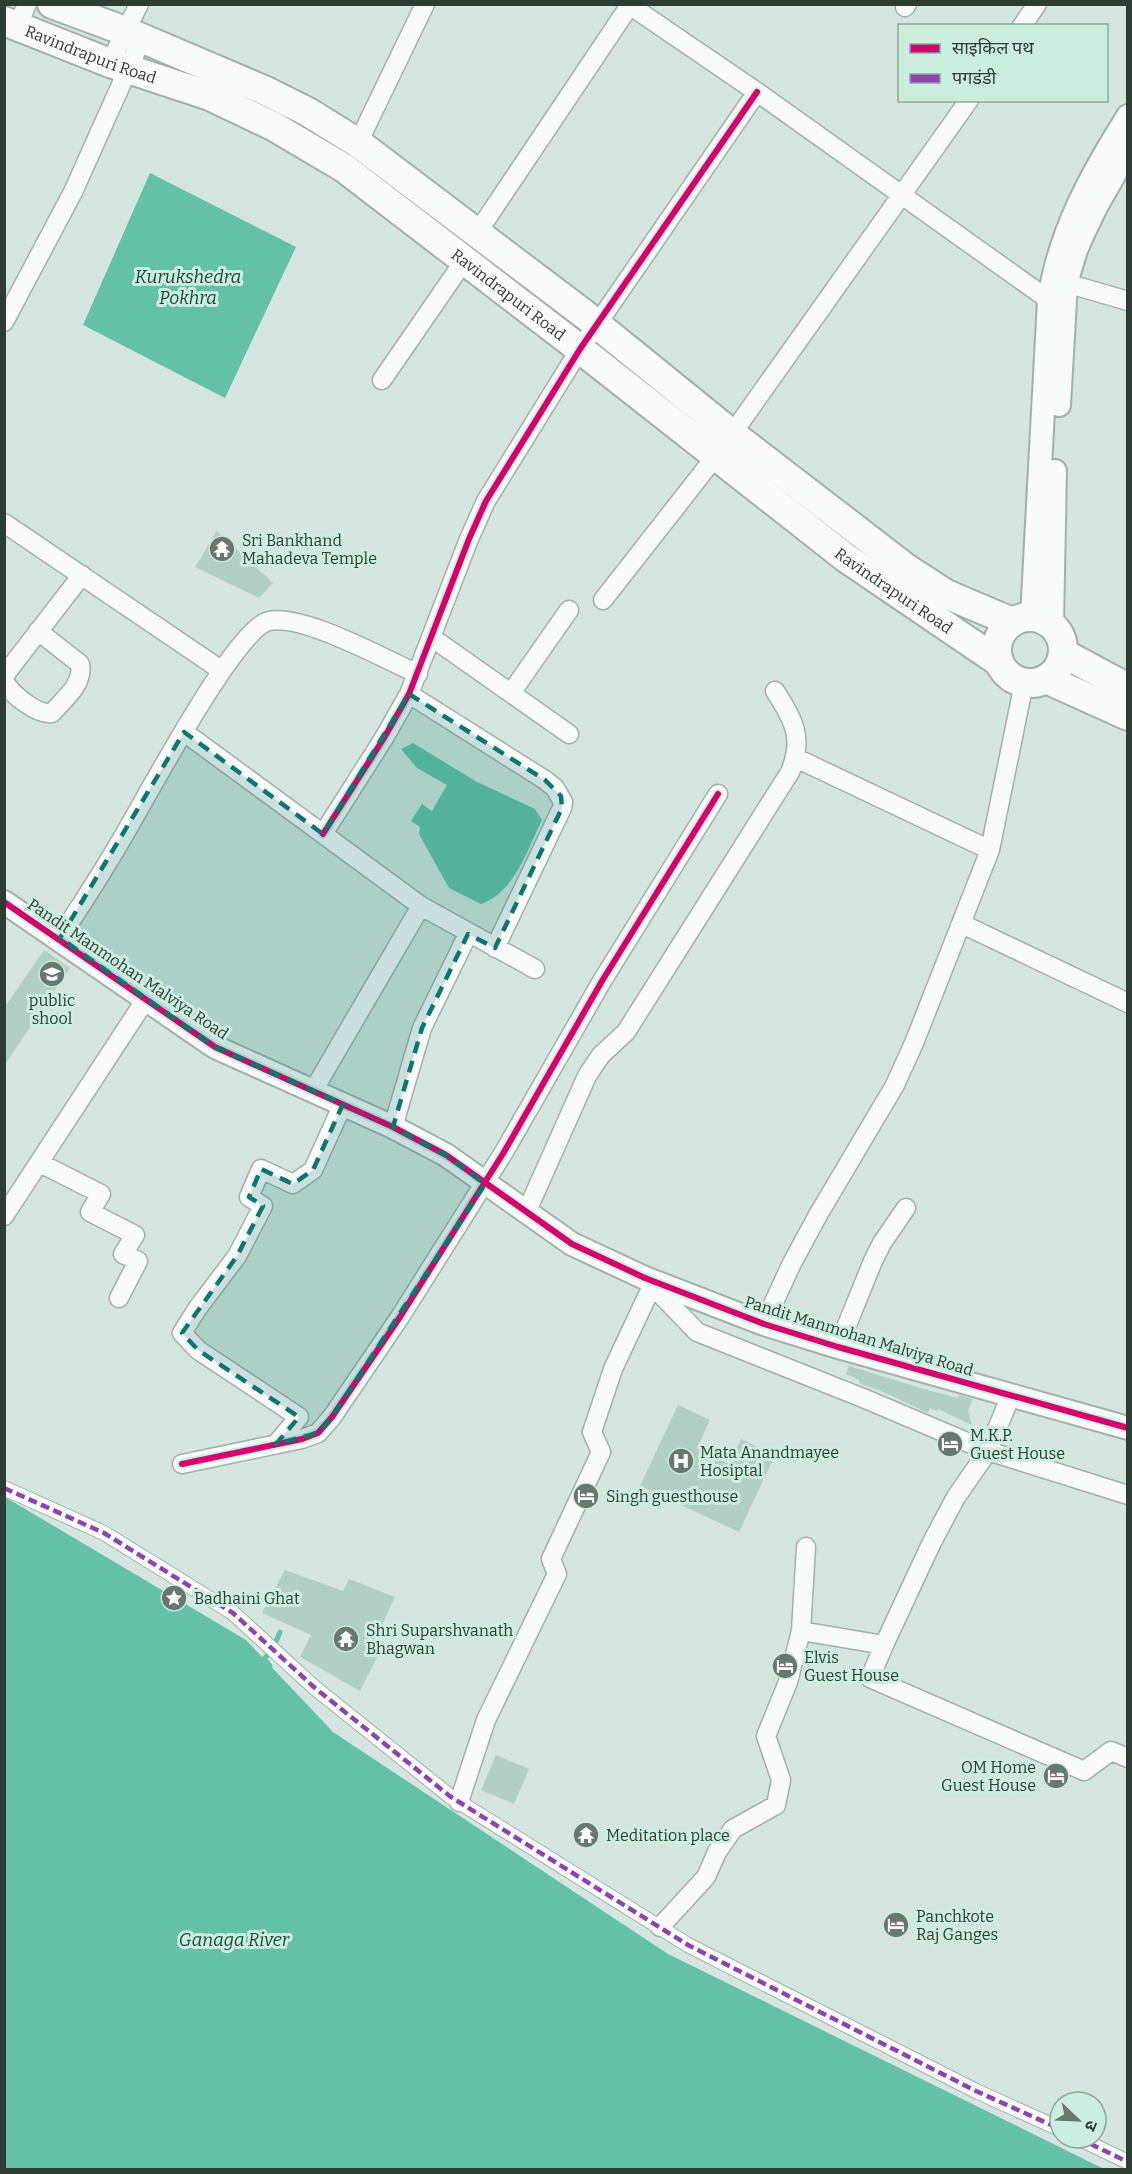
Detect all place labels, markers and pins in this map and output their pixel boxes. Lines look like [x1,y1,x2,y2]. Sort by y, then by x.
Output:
place label: Sri Bankhand Mahadeva Temple [242,531,377,568]
temple icon: Sri Bankhand Mahadeva Temple [207,534,237,564]
school or university icon: public shool [37,959,67,989]
place label: public shool [29,991,75,1028]
place label: M.K.P. Guest House [970,1426,1065,1463]
hotel icon: M.K.P. Guest House [935,1429,965,1459]
place label: Mata Anandmayee Hosiptal [700,1443,839,1480]
hospital icon: Mata Anandmayee Hosiptal [666,1446,696,1476]
hotel icon: Singh guesthouse [571,1481,601,1511]
place label: Singh guesthouse [606,1487,738,1506]
place icon: Badhaini Ghat [159,1583,189,1613]
place label: Badhaini Ghat [194,1589,300,1608]
place label: Shri Suparshvanath Bhagwan [366,1621,513,1658]
temple icon: Shri Suparshvanath Bhagwan [331,1624,361,1654]
place label: Elvis Guest House [804,1648,899,1685]
hotel icon: Elvis Guest House [770,1651,800,1681]
place label: OM Home Guest House [941,1758,1036,1795]
hotel icon: OM Home Guest House [1041,1761,1071,1791]
temple icon: Meditation place [571,1820,601,1850]
place label: Meditation place [606,1826,730,1845]
place label: Panchkote Raj Ganges [916,1907,998,1944]
hotel icon: Panchkote Raj Ganges [881,1910,911,1940]

